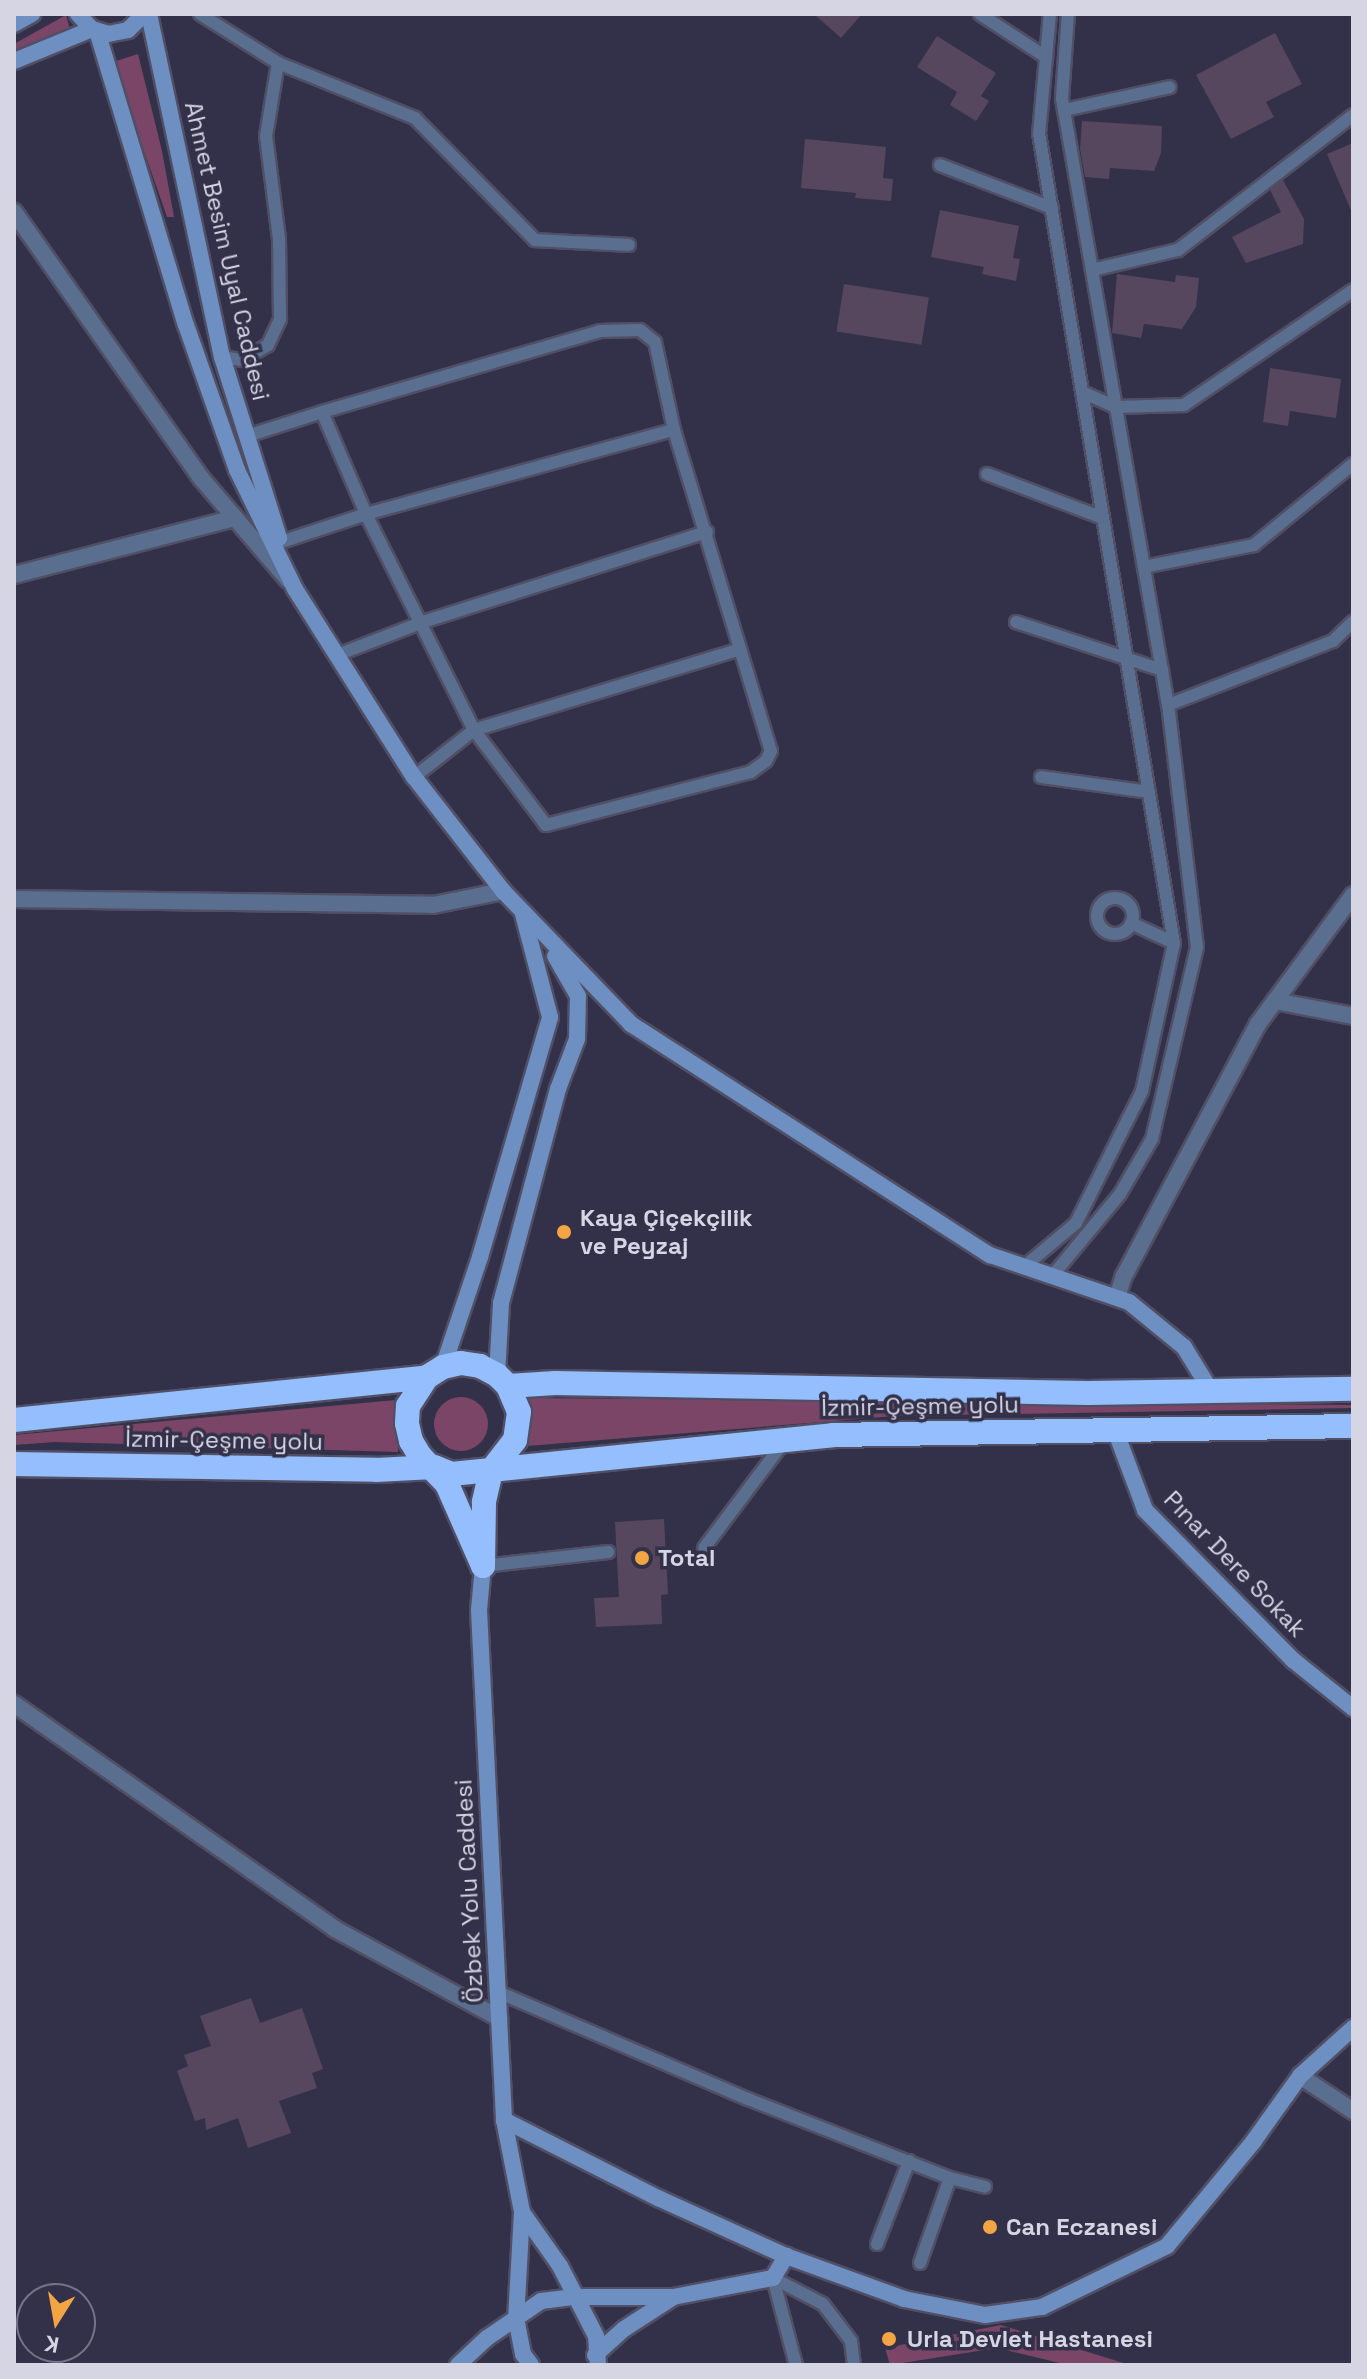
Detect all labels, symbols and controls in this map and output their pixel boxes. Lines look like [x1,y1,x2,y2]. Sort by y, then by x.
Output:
street label: Ahmet Besim Uyal Caddesi [179,99,275,403]
place label: Kaya Çiçekçilik ve Peyzaj [580,1204,753,1260]
marker: Kaya Çiçekçilik ve Peyzaj [555,1223,573,1241]
street label: İzmir-Çeşme yolu [821,1390,1019,1422]
street label: İzmir-Çeşme yolu [125,1424,323,1456]
street label: Pınar Dere Sokak [1158,1485,1312,1643]
place label: Total [658,1544,715,1572]
marker: Total [633,1549,651,1567]
street label: Özbek Yolu Caddesi [449,1778,489,2004]
place label: Can Eczanesi [1006,2213,1157,2241]
marker: Can Eczanesi [981,2218,999,2236]
north arrow [16,2283,96,2363]
place label: Urla Devlet Hastanesi [907,2325,1153,2353]
marker: Urla Devlet Hastanesi [878,2328,900,2350]
text: K [42,2330,61,2360]

